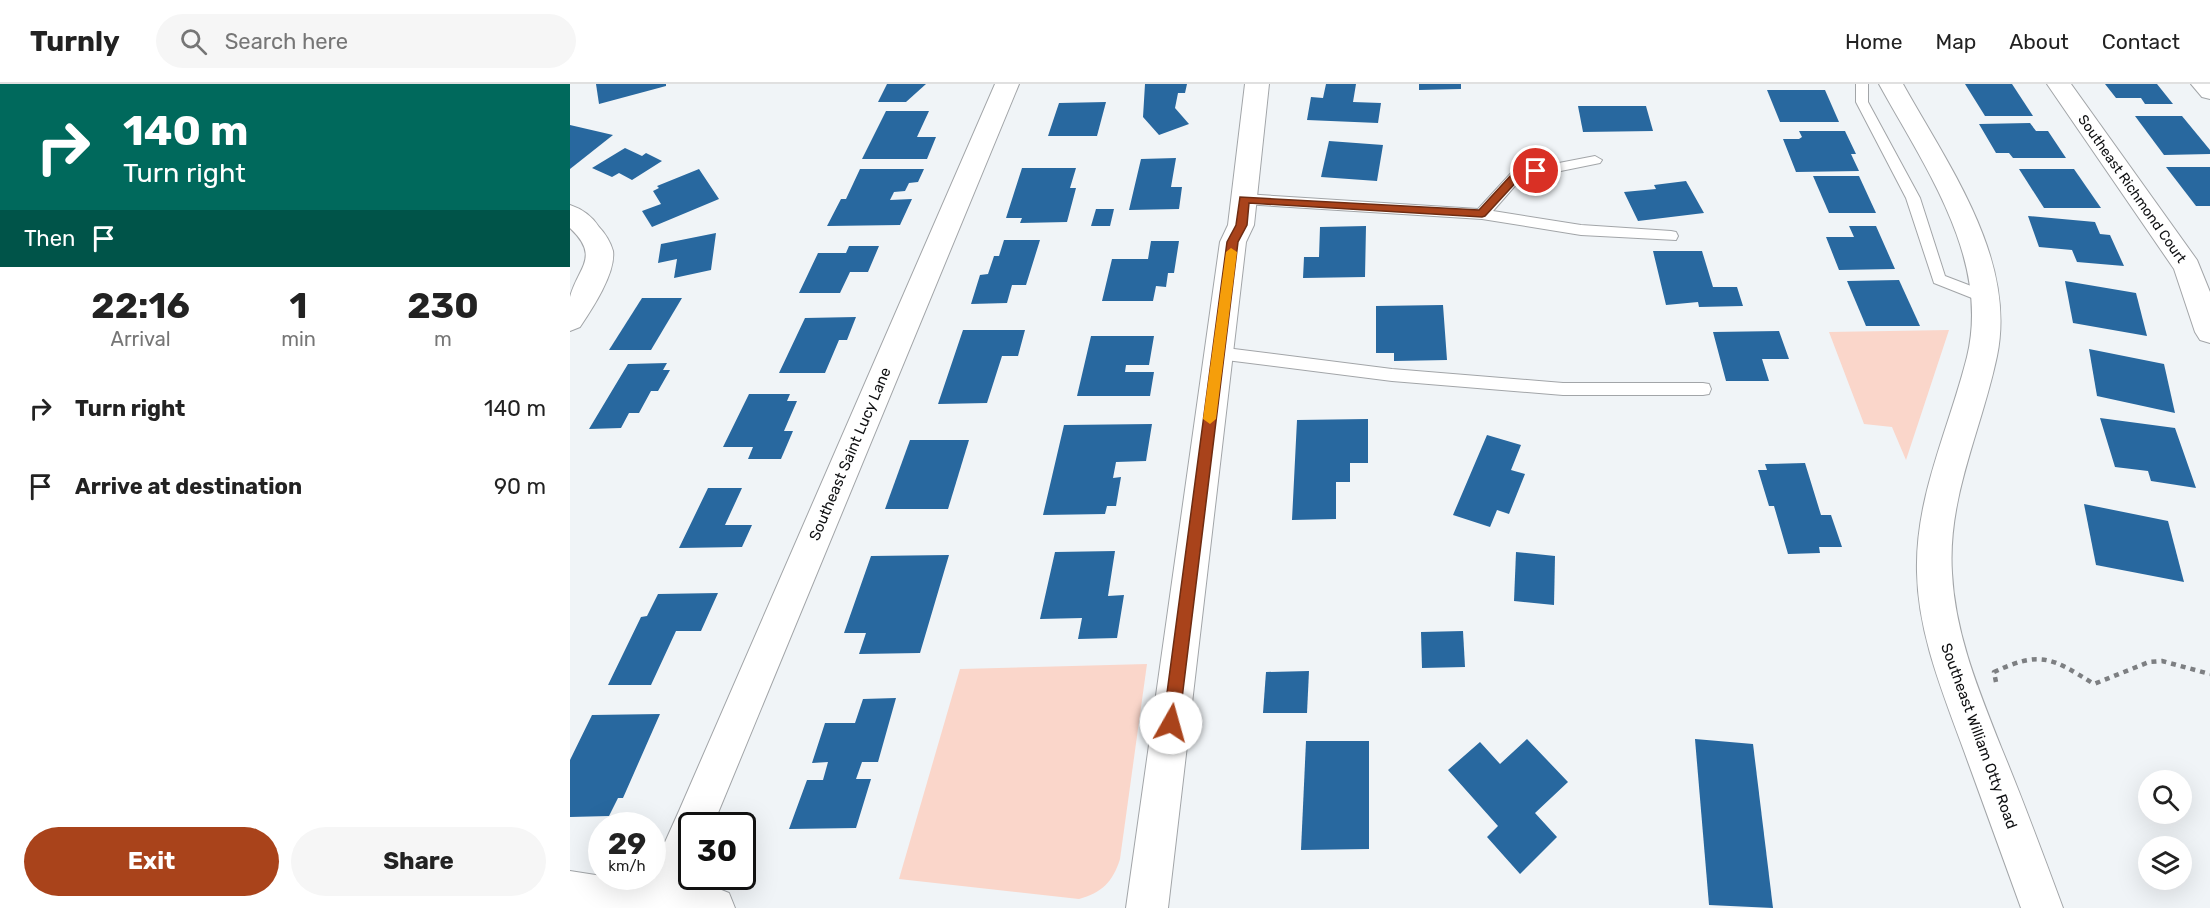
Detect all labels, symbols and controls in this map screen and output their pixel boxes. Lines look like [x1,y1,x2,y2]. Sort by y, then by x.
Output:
search box [156,14,576,68]
text: Turnly [30,25,120,58]
icon: search [177,25,210,58]
text: Search here [225,28,348,55]
text: Home [1845,29,1902,54]
text: Map [1935,29,1976,54]
text: About [2009,29,2069,54]
text: Contact [2102,29,2180,54]
text: 140 m [123,106,249,156]
icon: right [24,108,102,186]
street label: Southeast Richmond Court [2074,112,2190,267]
pin [1510,145,1561,196]
icon: arrive [1519,154,1552,187]
text: Turn right [123,157,246,189]
icon: arrive [87,222,120,255]
text: Then [24,225,75,252]
text: 22:16 [91,284,190,327]
text: 1 [290,284,307,327]
text: 230 [407,284,479,327]
text: Arrival [111,327,171,351]
text: min [281,327,316,351]
text: m [434,327,452,351]
street label: Southeast Saint Lucy Lane [805,365,895,543]
icon: right [24,392,57,425]
text: Turn right [75,395,185,422]
text: 140 m [484,395,546,422]
icon: arrive [24,470,57,503]
text: Arrive at destination [75,473,302,500]
text: 90 m [494,473,546,500]
street label: Southeast William Otty Road [1937,641,2021,831]
position arrow [1139,691,1203,755]
map controls [2138,770,2192,890]
button: search [2138,770,2192,824]
speed limit sign: 30 [678,812,756,890]
text: 29 [608,826,646,862]
button: Exit [24,827,279,896]
button: Share [291,827,546,896]
button: layers [2138,836,2192,890]
text: km/h [608,857,646,875]

